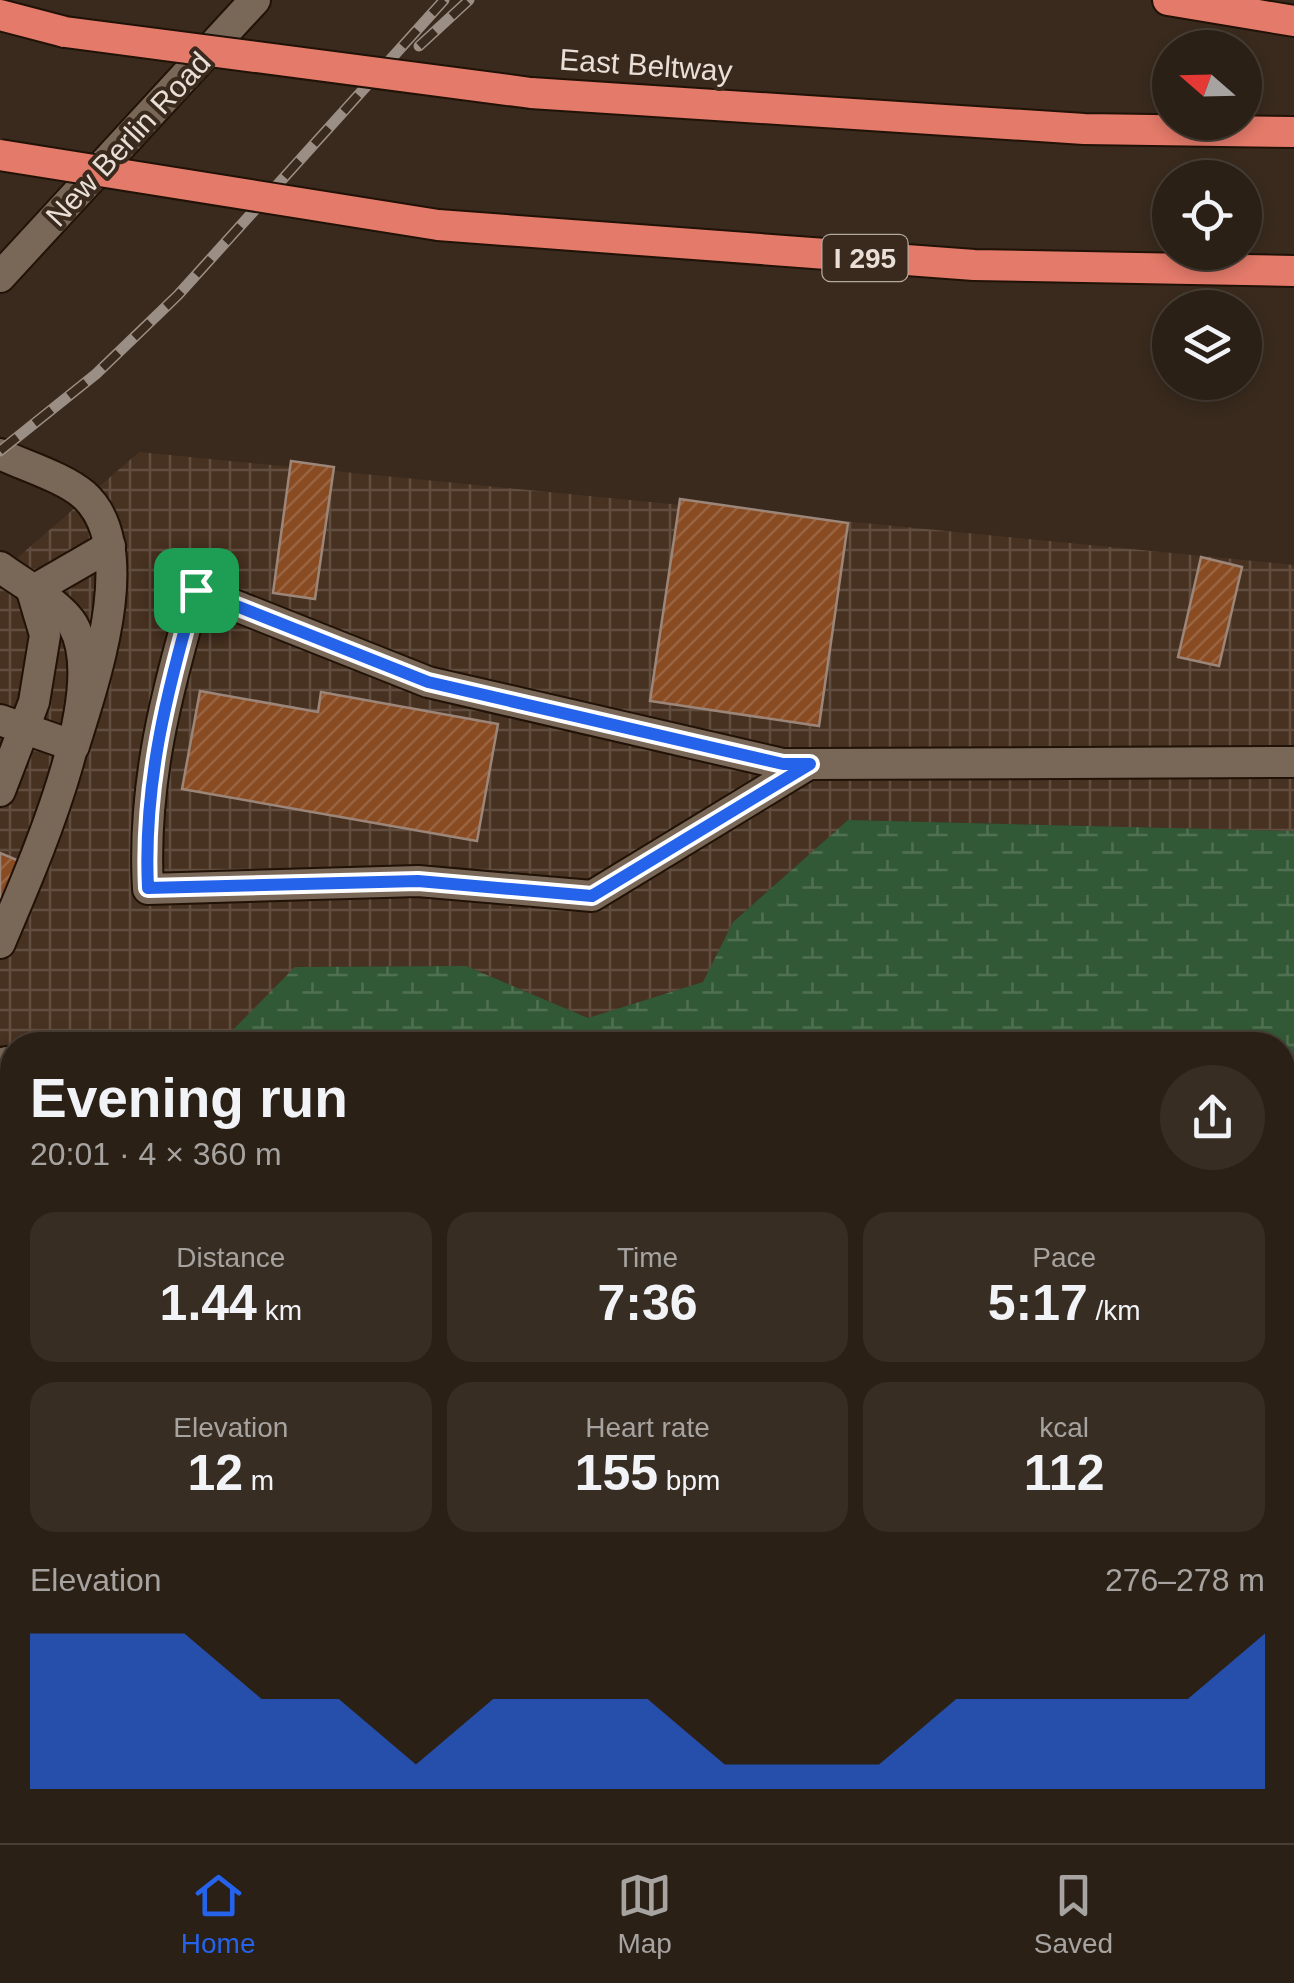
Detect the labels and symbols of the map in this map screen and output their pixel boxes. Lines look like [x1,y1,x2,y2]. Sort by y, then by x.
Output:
north arrow [1152,30,1262,140]
street label: East Beltway [558,42,734,88]
street label: New Berlin Road [39,45,217,233]
road number: I 295 [822,235,908,281]
pin [154,548,239,633]

